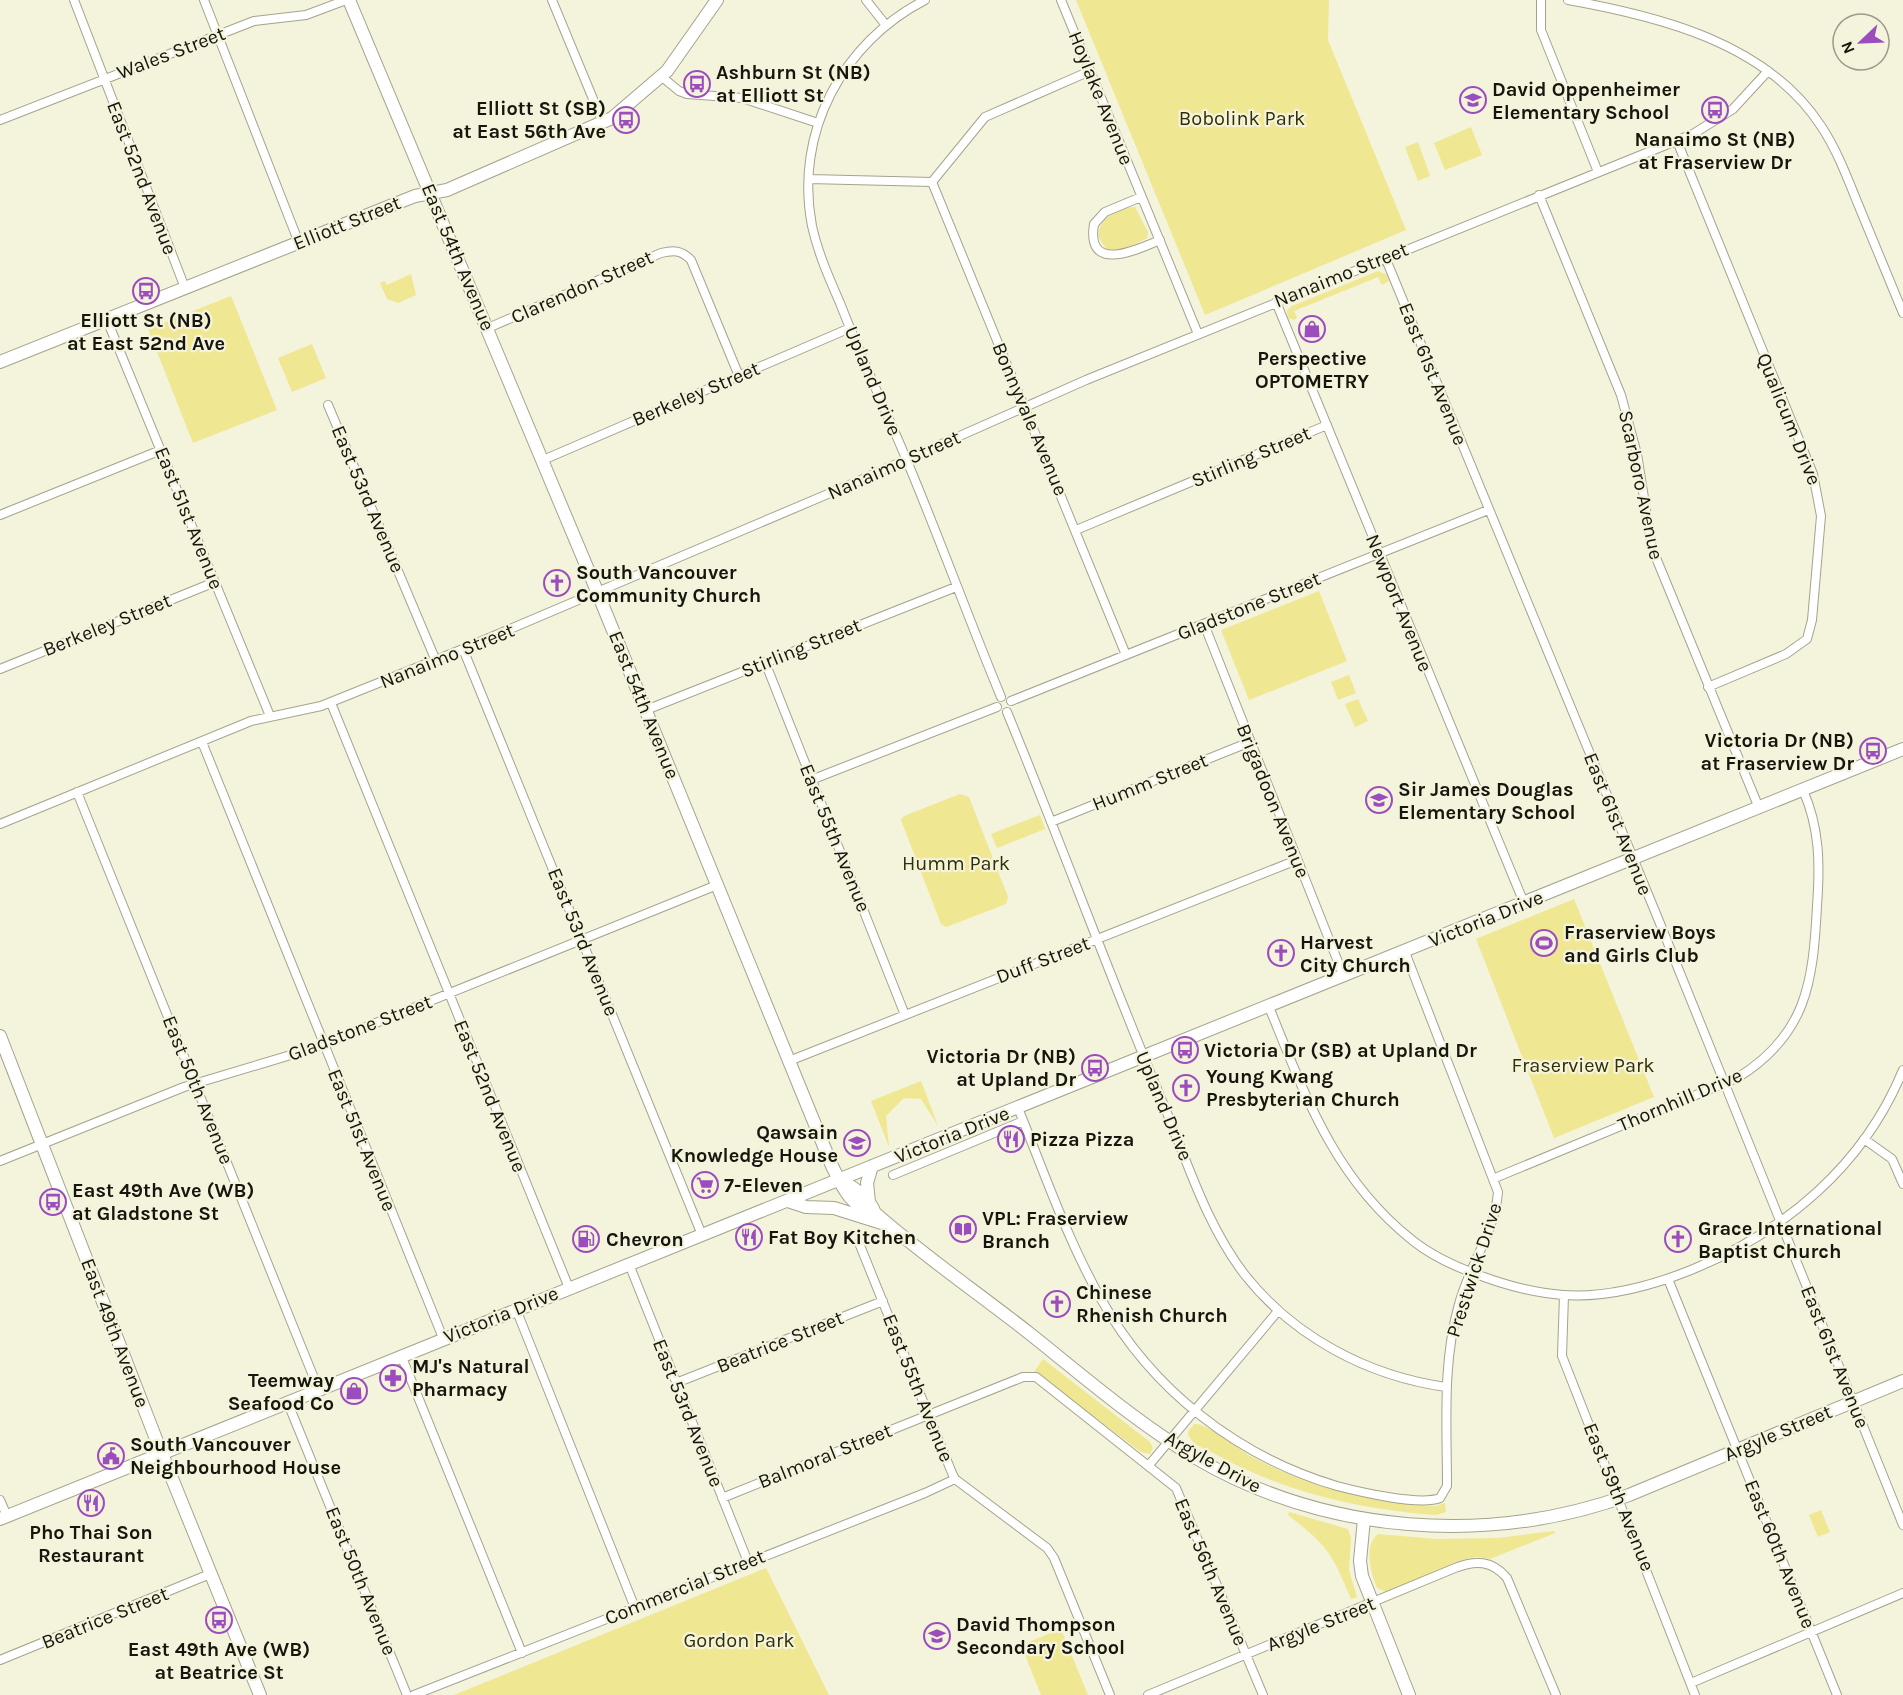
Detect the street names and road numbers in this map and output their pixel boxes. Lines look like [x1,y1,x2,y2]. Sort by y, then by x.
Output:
street label: Wales Street [114,22,229,84]
street label: Hoylake Avenue [1064,28,1138,168]
street label: East 52nd Avenue [102,98,182,258]
street label: East 54th Avenue [417,180,499,334]
street label: Elliott Street [290,191,405,255]
street label: Nanaimo Street [1270,237,1412,312]
street label: Clarendon Street [507,245,657,329]
street label: East 61st Avenue [1394,299,1472,449]
street label: Upland Drive [840,323,906,439]
street label: Bonnyvale Avenue [987,339,1073,499]
street label: Qualicum Drive [1752,350,1826,488]
street label: Berkeley Street [629,357,764,431]
street label: Scarboro Avenue [1614,408,1668,562]
street label: Stirling Street [1188,421,1315,492]
street label: East 53rd Avenue [327,422,409,576]
street label: Nanaimo Street [824,425,964,505]
street label: East 51st Avenue [150,443,228,593]
street label: Newport Avenue [1361,531,1437,675]
street label: Gladstone Street [1174,567,1324,645]
street label: Berkeley Street [39,589,175,661]
street label: Stirling Street [738,613,865,683]
street label: Nanaimo Street [376,618,518,693]
street label: East 54th Avenue [604,628,684,782]
street label: Brigadoon Avenue [1232,721,1314,881]
street label: Humm Street [1089,748,1212,816]
street label: East 61st Avenue [1579,749,1657,899]
street label: East 55th Avenue [795,761,875,915]
street label: East 53rd Avenue [543,865,623,1019]
street label: Victoria Drive [1425,886,1547,952]
street label: Duff Street [993,931,1094,988]
street label: Gladstone Street [285,990,436,1066]
street label: East 50th Avenue [158,1012,238,1168]
street label: East 52nd Avenue [449,1016,531,1176]
street label: Upland Drive [1131,1048,1197,1164]
street label: Thornhill Drive [1614,1063,1746,1137]
street label: East 51st Avenue [323,1065,401,1215]
street label: Victoria Drive [891,1102,1013,1168]
street label: Prestwick Drive [1441,1200,1507,1340]
street label: East 49th Avenue [76,1255,154,1411]
street label: Victoria Drive [440,1282,562,1348]
street label: East 61st Avenue [1796,1282,1874,1432]
street label: Beatrice Street [713,1306,847,1378]
street label: East 55th Avenue [878,1311,958,1465]
street label: East 53rd Avenue [648,1336,728,1490]
street label: Argyle Street [1721,1400,1836,1466]
street label: Balmoral Street [755,1419,896,1493]
street label: East 59th Avenue [1579,1419,1659,1575]
street label: Argyle Drive [1161,1426,1265,1498]
street label: East 60th Avenue [1740,1476,1820,1632]
street label: East 56th Avenue [1170,1495,1252,1649]
street label: East 50th Avenue [321,1503,401,1659]
street label: Commercial Street [602,1544,769,1630]
street label: Beatrice Street [38,1582,172,1654]
street label: Argyle Street [1263,1592,1379,1656]

